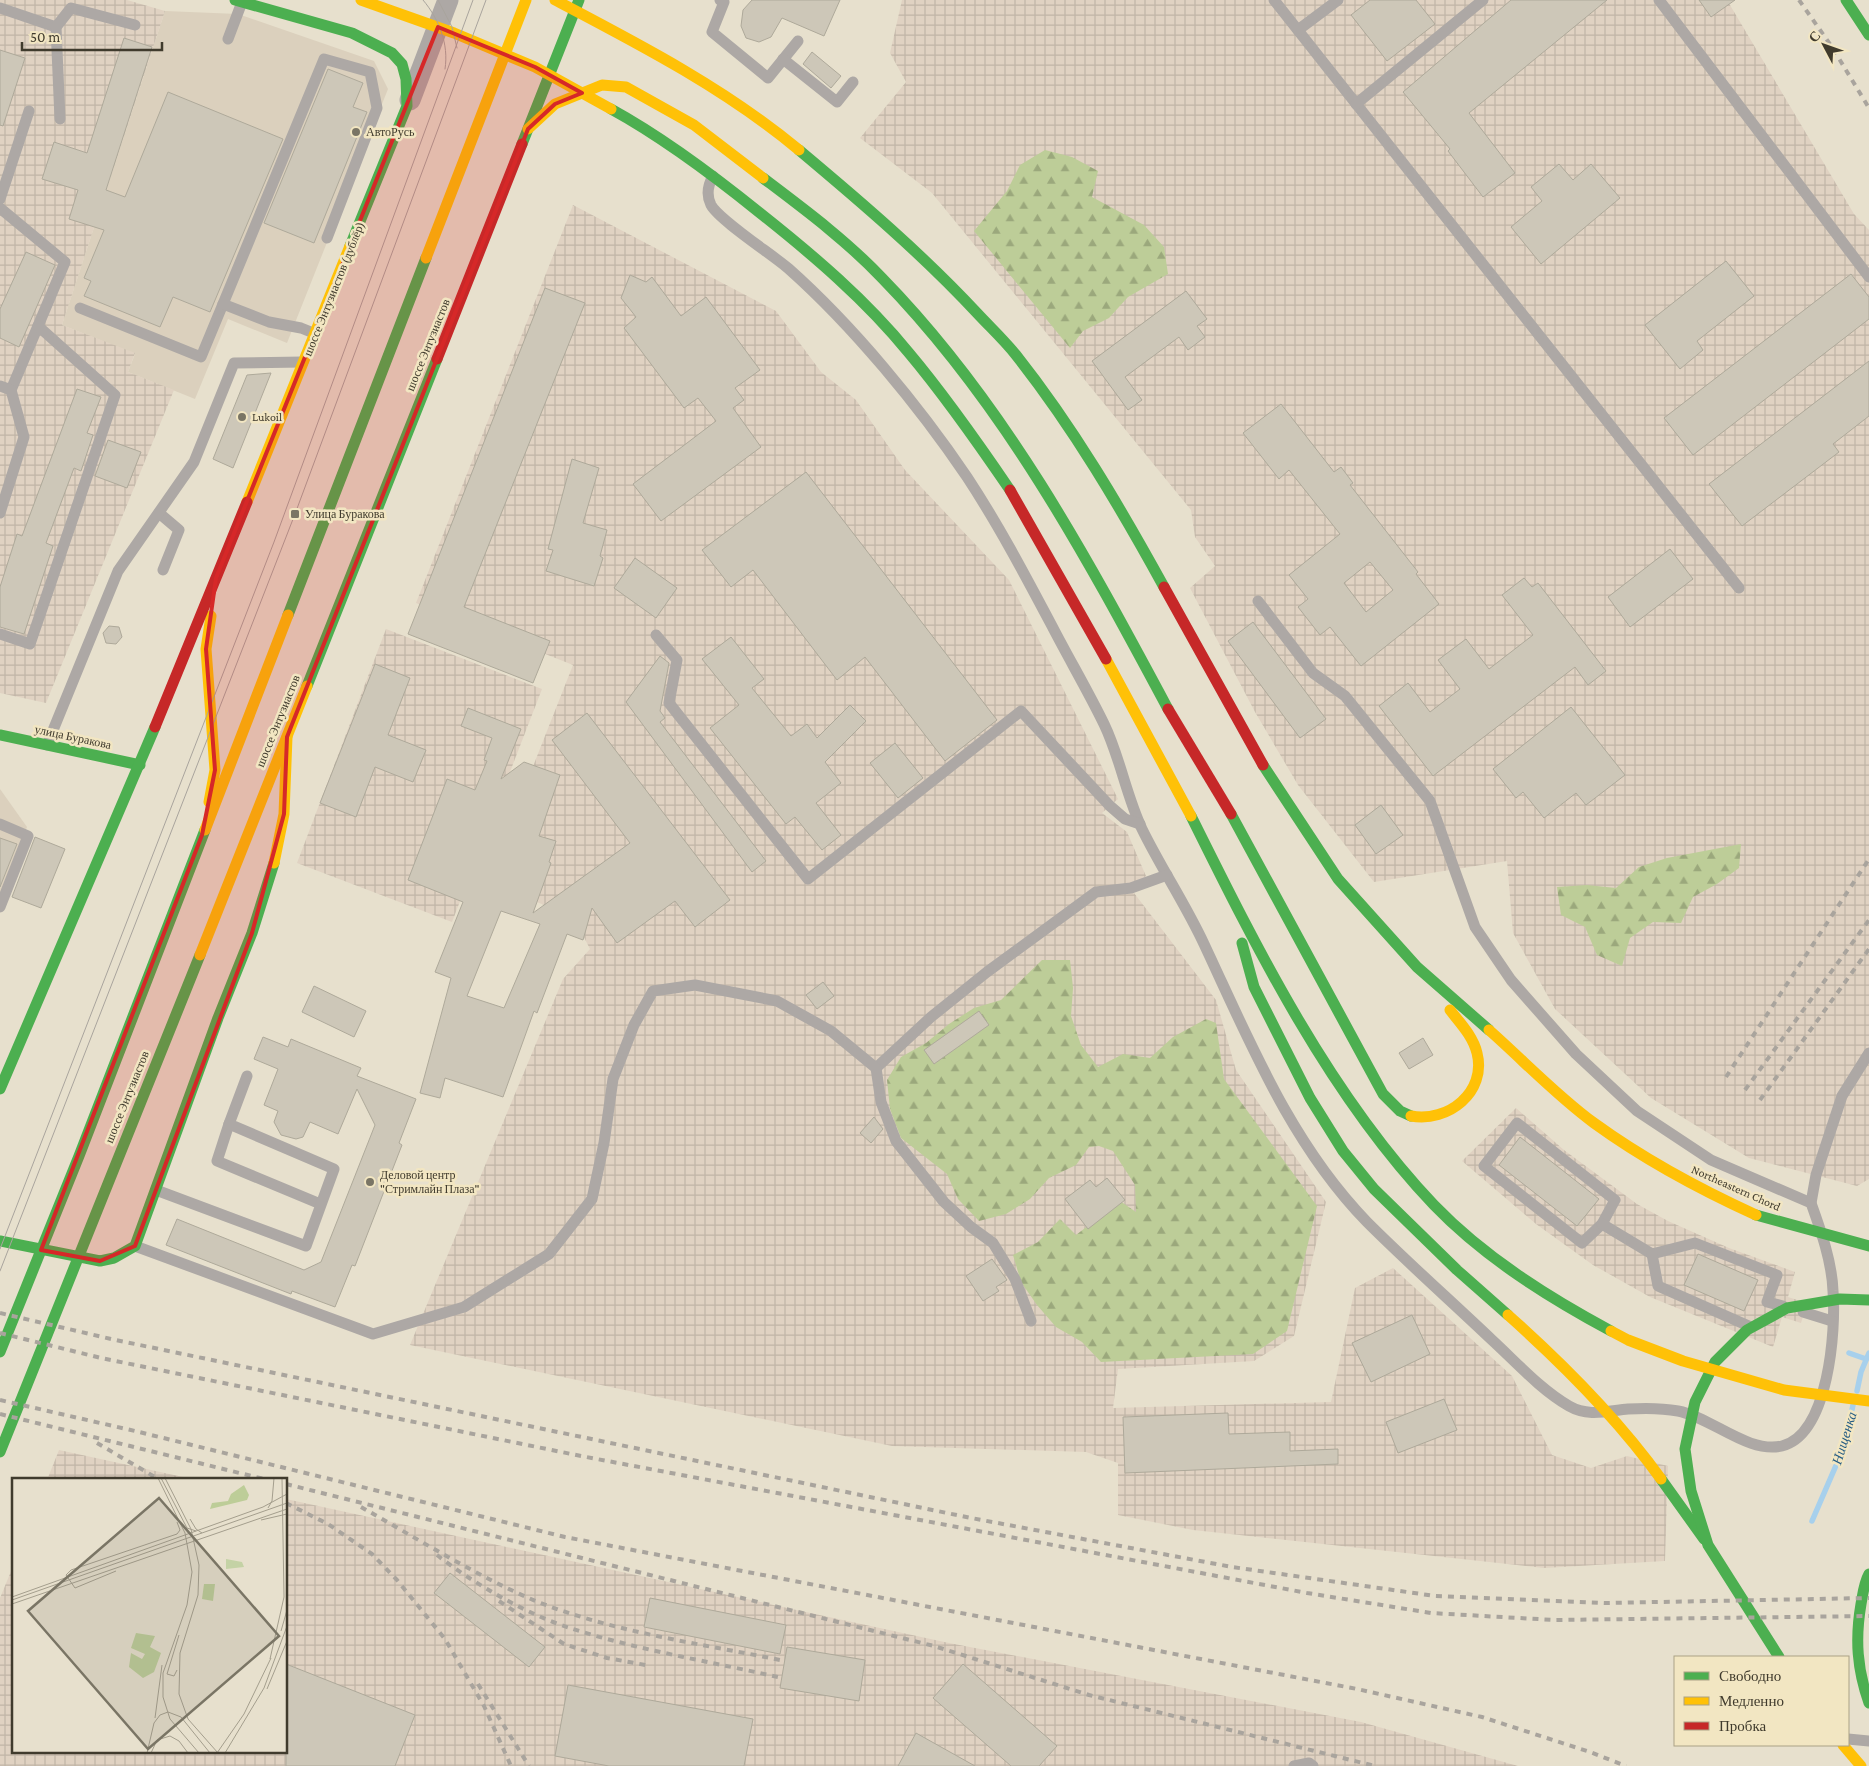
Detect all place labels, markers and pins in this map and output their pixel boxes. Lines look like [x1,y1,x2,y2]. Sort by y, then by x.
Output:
place label: АвтоРусь [366,125,415,139]
marker: АвтоРусь [350,126,362,138]
place label: Lukoil [252,410,282,424]
marker: Lukoil [236,411,248,423]
place label: Улица Буракова [305,507,385,521]
marker: Улица Буракова [289,508,301,520]
place label: Деловой центр "Стримлайн Плаза" [380,1168,480,1196]
marker: Деловой центр "Стримлайн Плаза" [364,1176,376,1188]

